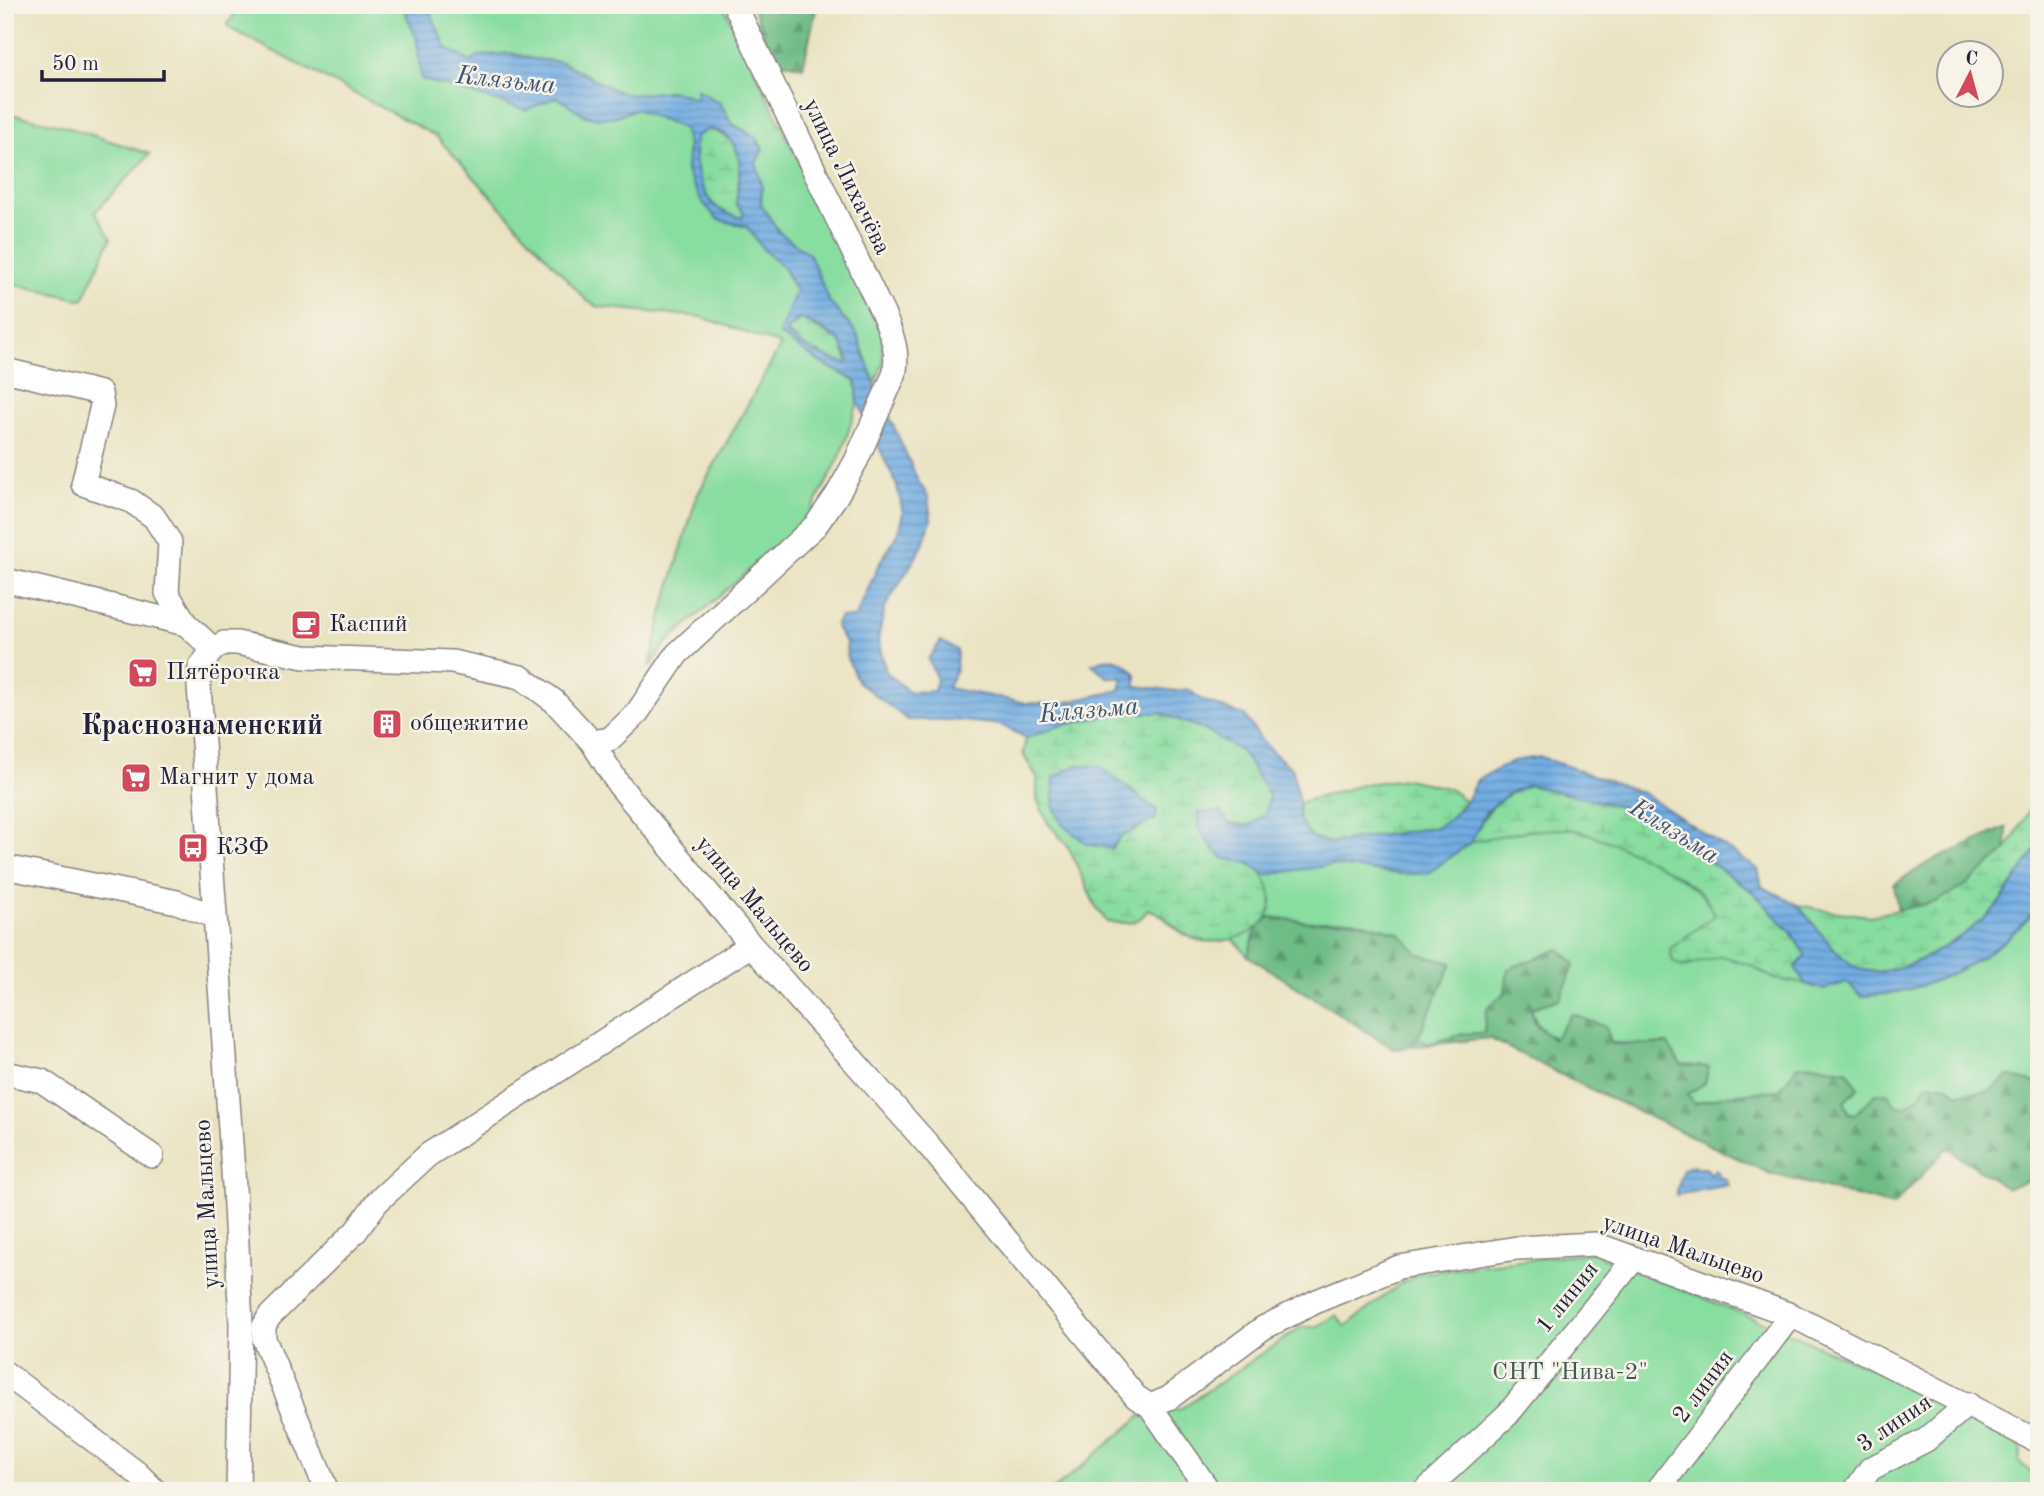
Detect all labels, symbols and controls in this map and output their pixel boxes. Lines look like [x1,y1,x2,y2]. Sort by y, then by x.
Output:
scale bar [42,38,164,82]
north arrow [1936,38,2006,108]
text: С [1964,49,1979,70]
text: 50 m [52,54,99,75]
water label: Клязьма [454,63,557,99]
street label: улица Лихачёва [798,95,894,259]
cafe icon: Каспий [289,608,323,642]
place label: Каспий [329,613,408,637]
supermarket icon: Пятёрочка [126,656,160,690]
place label: Пятёрочка [166,661,280,685]
water label: Клязьма [1037,694,1140,728]
building icon: общежитие [370,707,404,741]
district label: Краснознаменский [81,712,323,741]
place label: общежитие [410,712,529,736]
supermarket icon: Магнит у дома [119,761,153,795]
place label: Магнит у дома [159,766,314,790]
water label: Клязьма [1624,794,1723,870]
bus stop icon: КЗФ [176,831,210,865]
street label: улица Мальцево [690,832,818,978]
place label: КЗФ [216,836,269,860]
street label: улица Мальцево [192,1119,224,1289]
street label: улица Мальцево [1599,1211,1767,1289]
street label: 1 линия [1532,1258,1604,1338]
street label: 2 линия [1669,1346,1739,1428]
park label: СНТ "Нива-2" [1492,1361,1648,1385]
street label: 3 линия [1853,1391,1937,1457]

